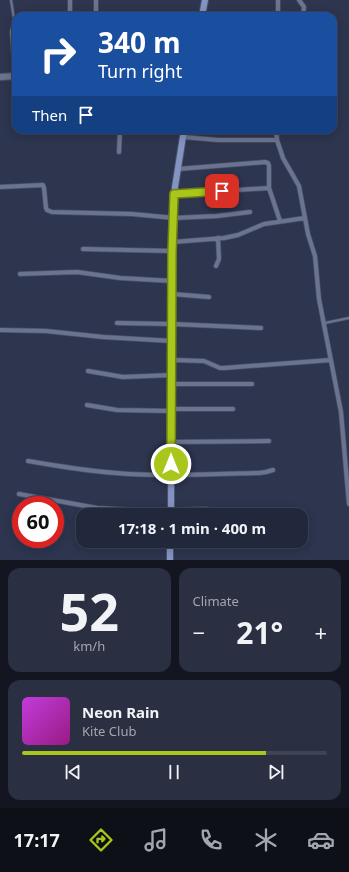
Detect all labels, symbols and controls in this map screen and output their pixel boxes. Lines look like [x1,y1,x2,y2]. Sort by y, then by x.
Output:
text: 340 m [98,23,181,61]
icon: right [32,28,84,80]
text: Turn right [98,59,182,83]
icon: arrive [75,104,97,126]
text: Then [32,105,67,125]
pin [205,174,239,208]
icon: arrive [211,180,233,202]
position arrow [150,443,192,485]
speed limit sign: 60 [12,496,64,548]
text: 17:18 · 1 min · 400 m [118,518,266,538]
text: 52 [60,575,119,646]
text: Climate [193,592,239,610]
text: 21° [236,612,283,653]
text: − [193,617,205,647]
text: + [314,617,327,647]
text: km/h [73,637,105,655]
text: Neon Rain [82,702,159,722]
text: Kite Club [82,722,136,740]
icon: previous [62,761,84,783]
icon: pause [163,761,185,783]
icon: next [265,761,287,783]
icon: directions [87,826,115,854]
icon: music [142,826,170,854]
icon: phone [197,826,225,854]
icon: climate [252,826,280,854]
icon: car [307,826,335,854]
text: 17:17 [14,828,60,852]

